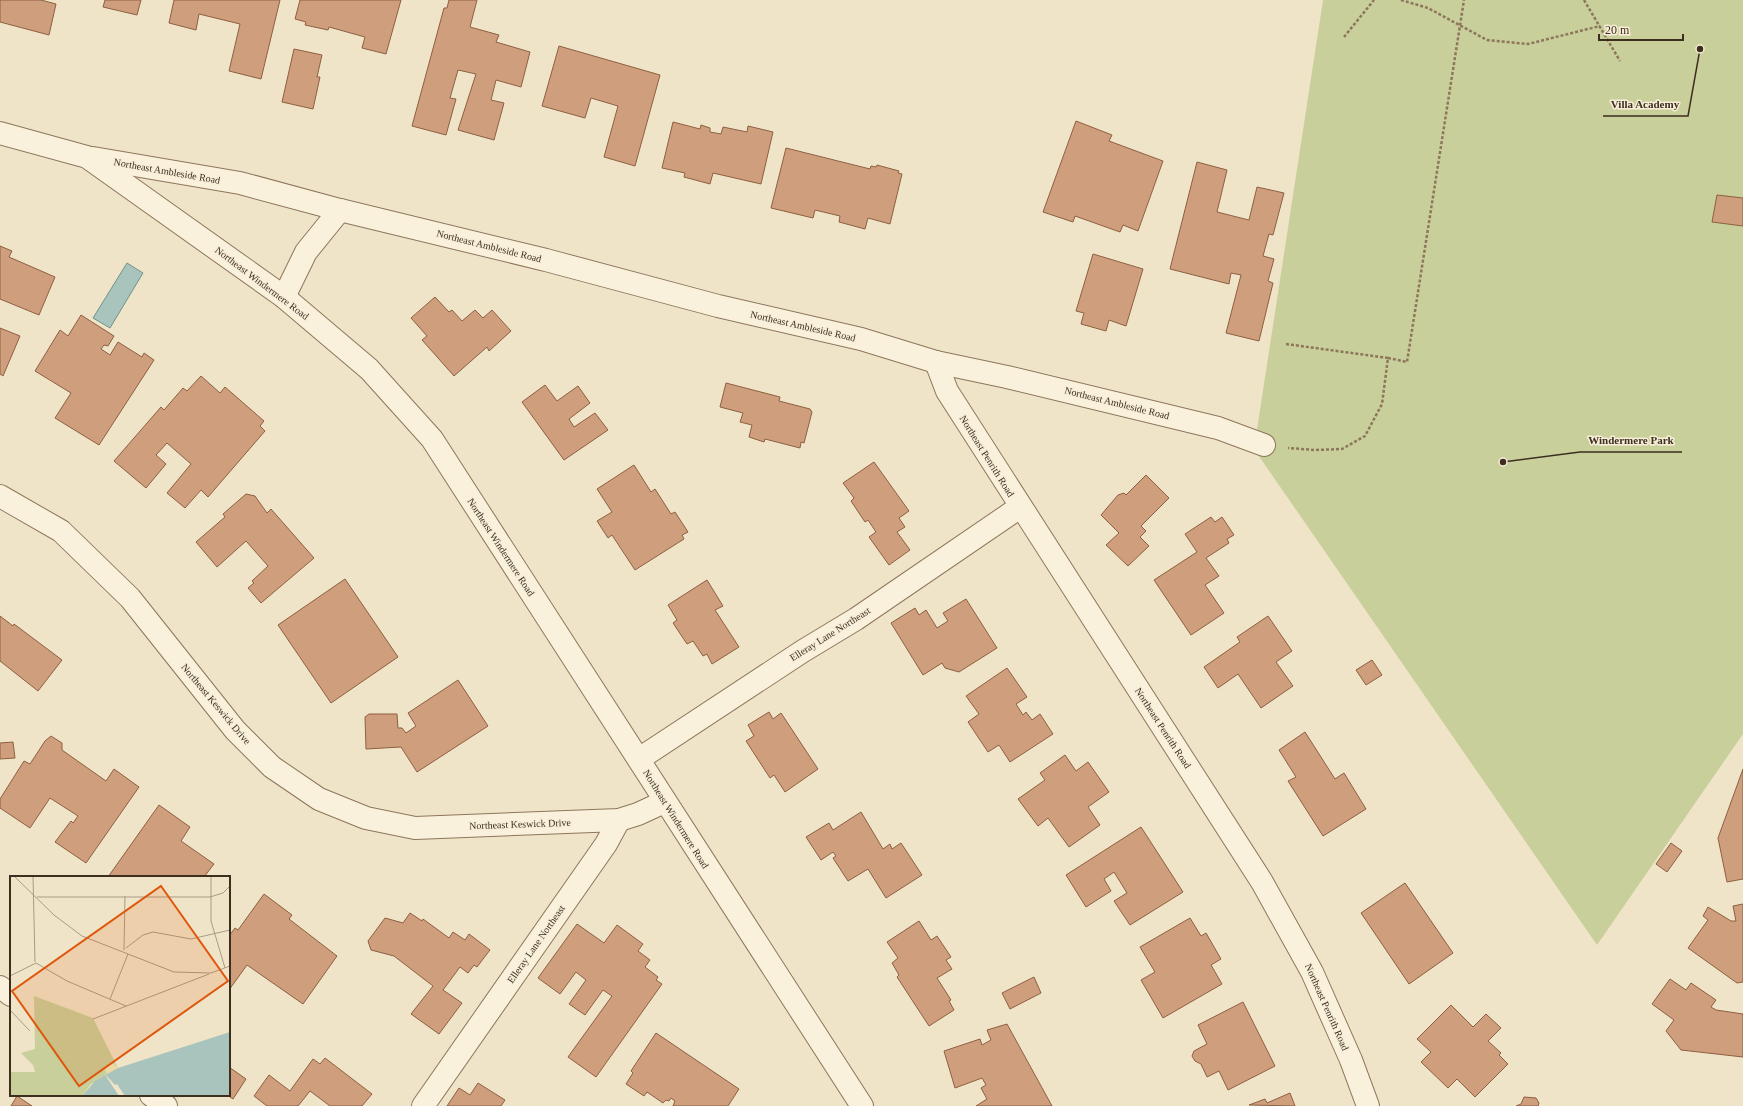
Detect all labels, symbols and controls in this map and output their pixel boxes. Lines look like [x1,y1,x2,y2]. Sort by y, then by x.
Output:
scale bar [1599,16,1683,42]
text: 20 m [1605,23,1630,37]
callout: Villa Academy [1603,93,1688,116]
text: Villa Academy [1611,98,1680,110]
street label: Northeast Ambleside Road [113,156,221,186]
street label: Northeast Ambleside Road [435,228,543,264]
street label: Northeast Windermere Road [213,244,311,322]
street label: Northeast Ambleside Road [749,309,857,343]
street label: Northeast Ambleside Road [1063,385,1171,421]
street label: Northeast Penrith Road [957,413,1017,499]
callout: Windermere Park [1580,429,1682,452]
text: Windermere Park [1588,434,1675,446]
street label: Northeast Windermere Road [465,496,537,598]
street label: Elleray Lane Northeast [788,605,872,663]
street label: Northeast Keswick Drive [179,662,253,747]
street label: Northeast Penrith Road [1133,686,1193,770]
street label: Northeast Windermere Road [641,768,711,870]
street label: Northeast Keswick Drive [469,817,572,831]
inset map [10,876,230,1096]
street label: Elleray Lane Northeast [505,903,567,985]
street label: Northeast Penrith Road [1303,962,1351,1052]

